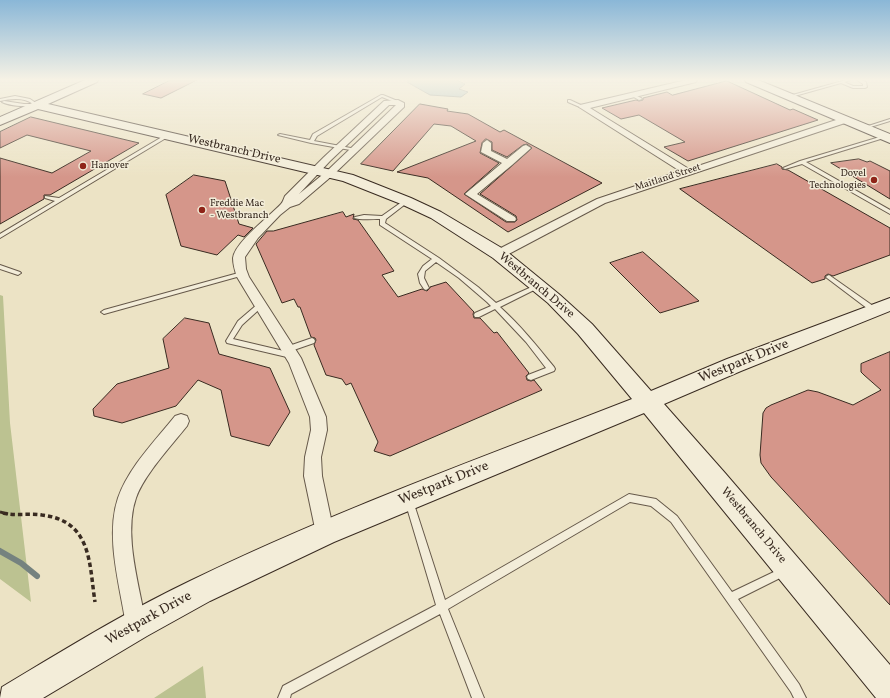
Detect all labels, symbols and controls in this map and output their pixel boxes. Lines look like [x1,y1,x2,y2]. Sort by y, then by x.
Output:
street label: Westbranch Drive [186,132,282,168]
place label: Hanover [91,160,129,172]
marker: Hanover [78,161,88,171]
street label: Maitland Street [634,162,702,194]
place label: Dovel Technologies [809,168,866,192]
marker: Dovel Technologies [869,175,879,185]
place label: Freddie Mac - Westbranch [210,198,269,222]
marker: Freddie Mac - Westbranch [197,205,207,215]
street label: Westbranch Drive [495,250,577,322]
street label: Westpark Drive [696,336,792,388]
street label: Westpark Drive [396,458,492,510]
street label: Westbranch Drive [717,485,789,567]
street label: Westpark Drive [103,588,195,650]

